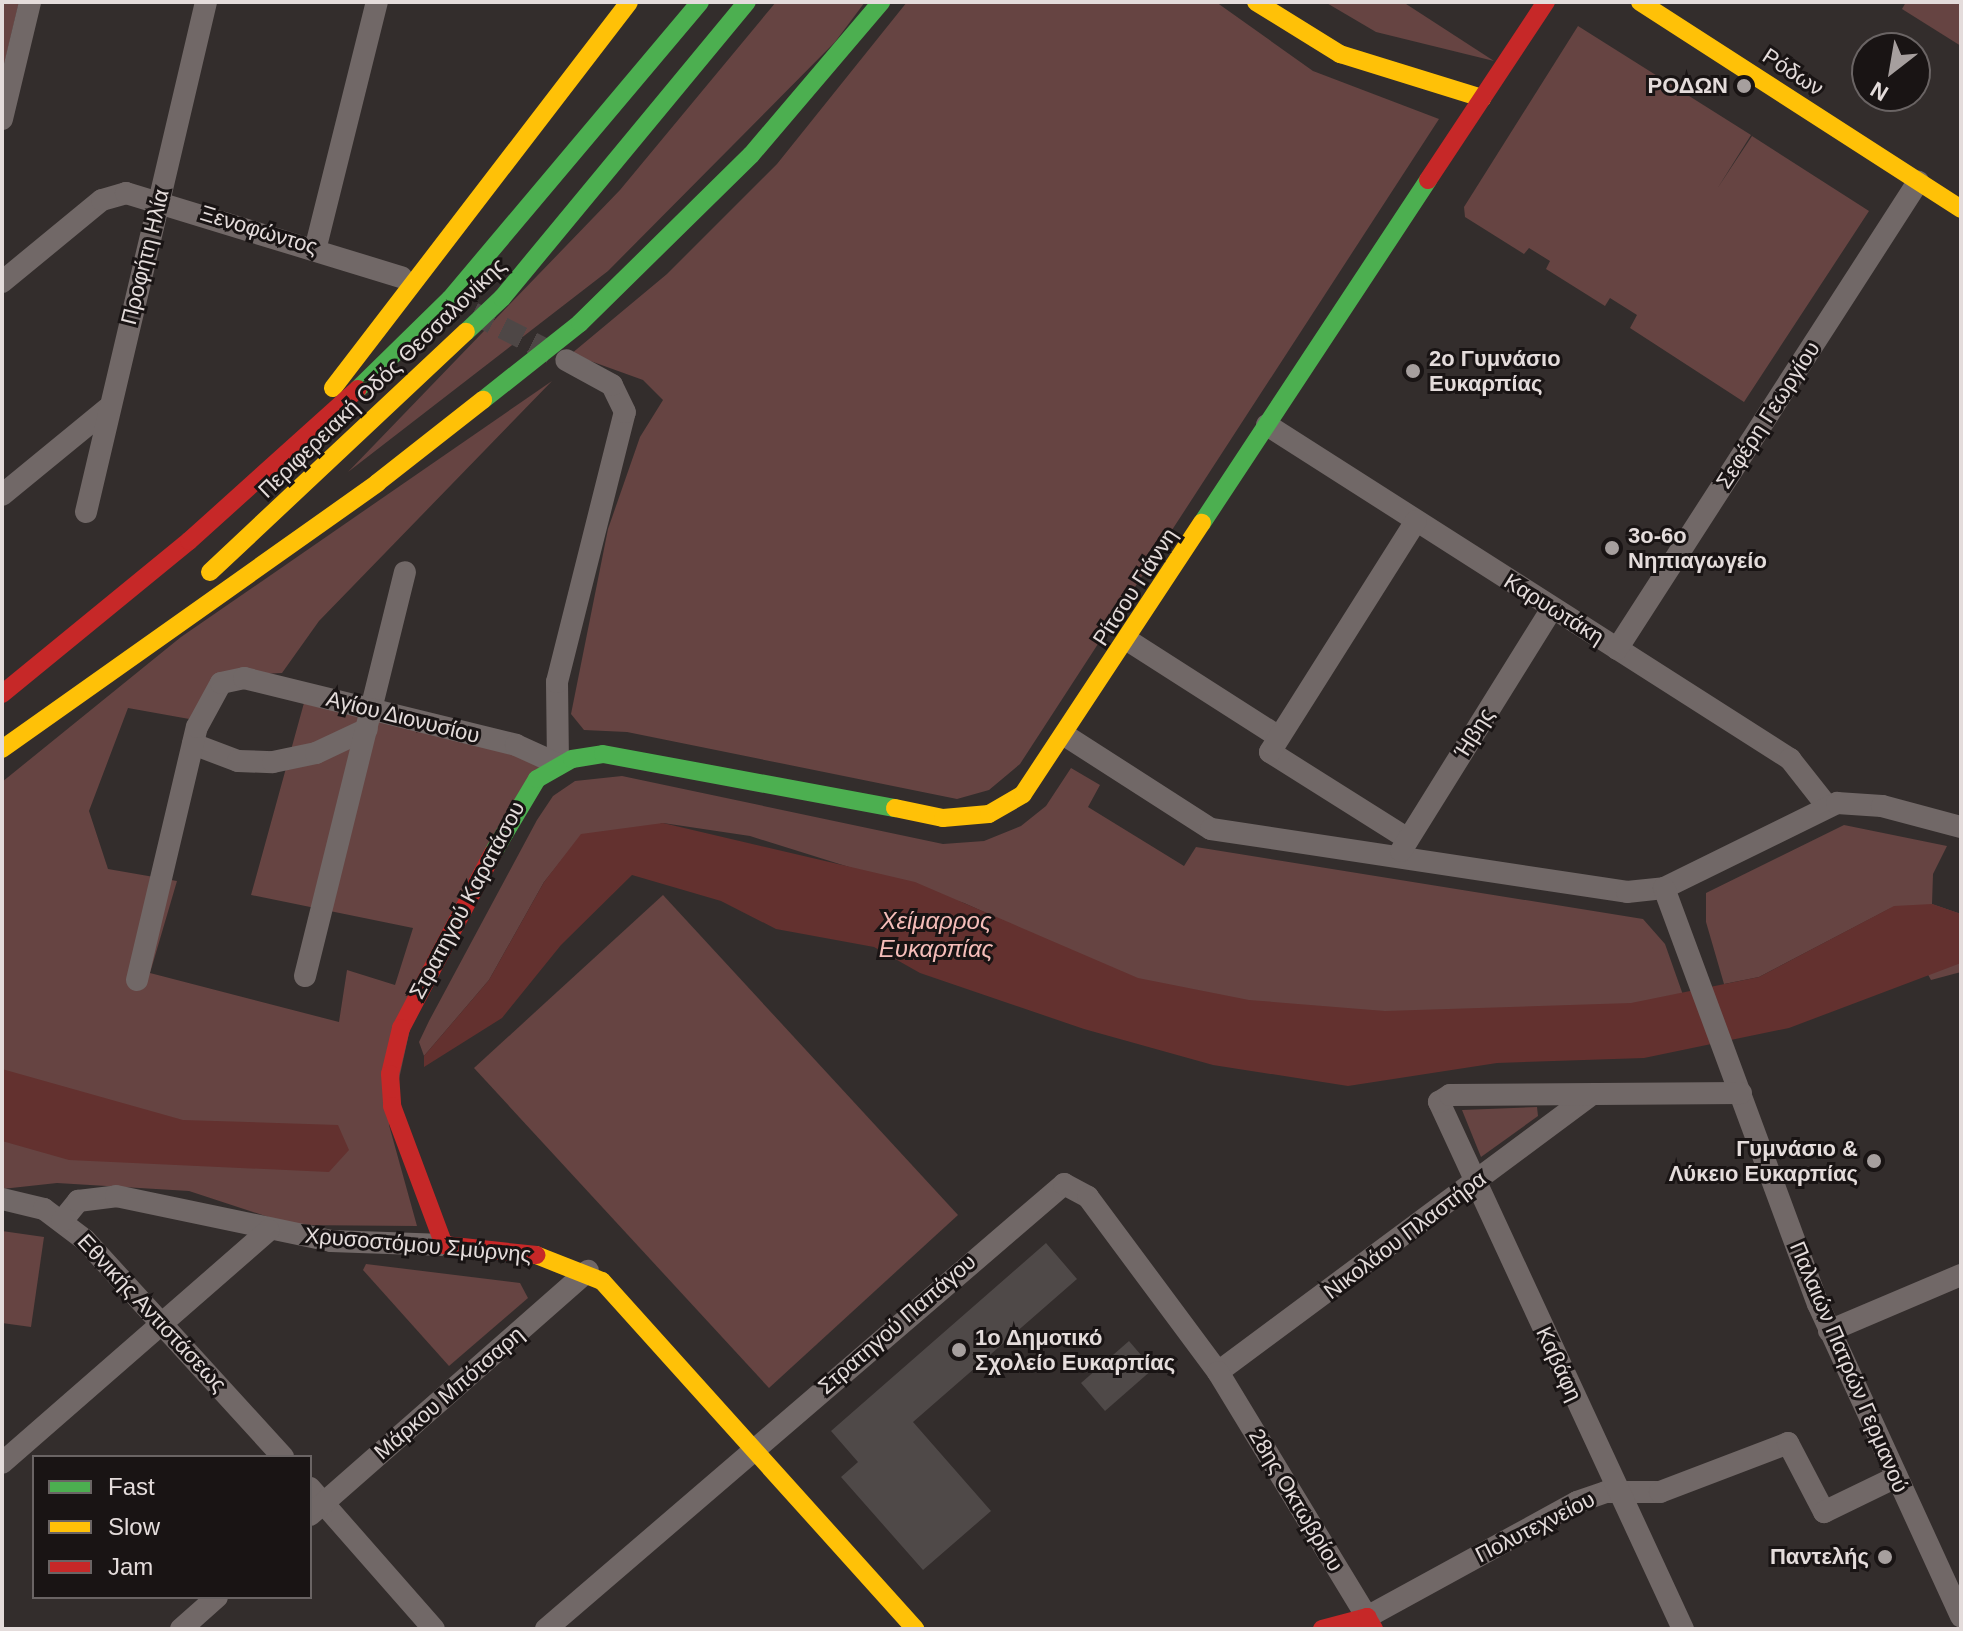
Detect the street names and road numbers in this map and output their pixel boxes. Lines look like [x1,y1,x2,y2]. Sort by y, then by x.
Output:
street label: Ρόδων [1758,43,1828,101]
street label: Προφήτη Ηλία [115,187,175,327]
street label: Ξενοφώντος [197,200,321,260]
street label: Περιφερειακή Οδός Θεσσαλονίκης [253,252,511,504]
street label: Σεφέρη Γεωργίου [1711,336,1825,494]
street label: Ρίτσου Γιάννη [1087,523,1183,651]
street label: Καρυωτάκη [1499,568,1609,650]
street label: Αγίου Διονυσίου [323,685,483,749]
street label: Ήβης [1449,703,1499,763]
street label: Στρατηγού Καρατάσου [404,797,530,1003]
street label: Νικολάου Πλαστήρα [1319,1165,1491,1305]
street label: Χρυσοστόμου Σμύρνης [304,1222,532,1268]
street label: Εθνικής Αντιστάσεως [72,1228,232,1398]
street label: Παλαιών Πατρών Γερμανού [1784,1237,1914,1497]
street label: Στρατηγού Παπάγου [813,1248,981,1400]
street label: Μάρκου Μπότσαρη [369,1321,529,1465]
street label: Καβάφη [1530,1323,1588,1405]
street label: 28ης Οκτωβρίου [1243,1424,1349,1576]
street label: Πολυτεχνείου [1471,1486,1599,1568]

